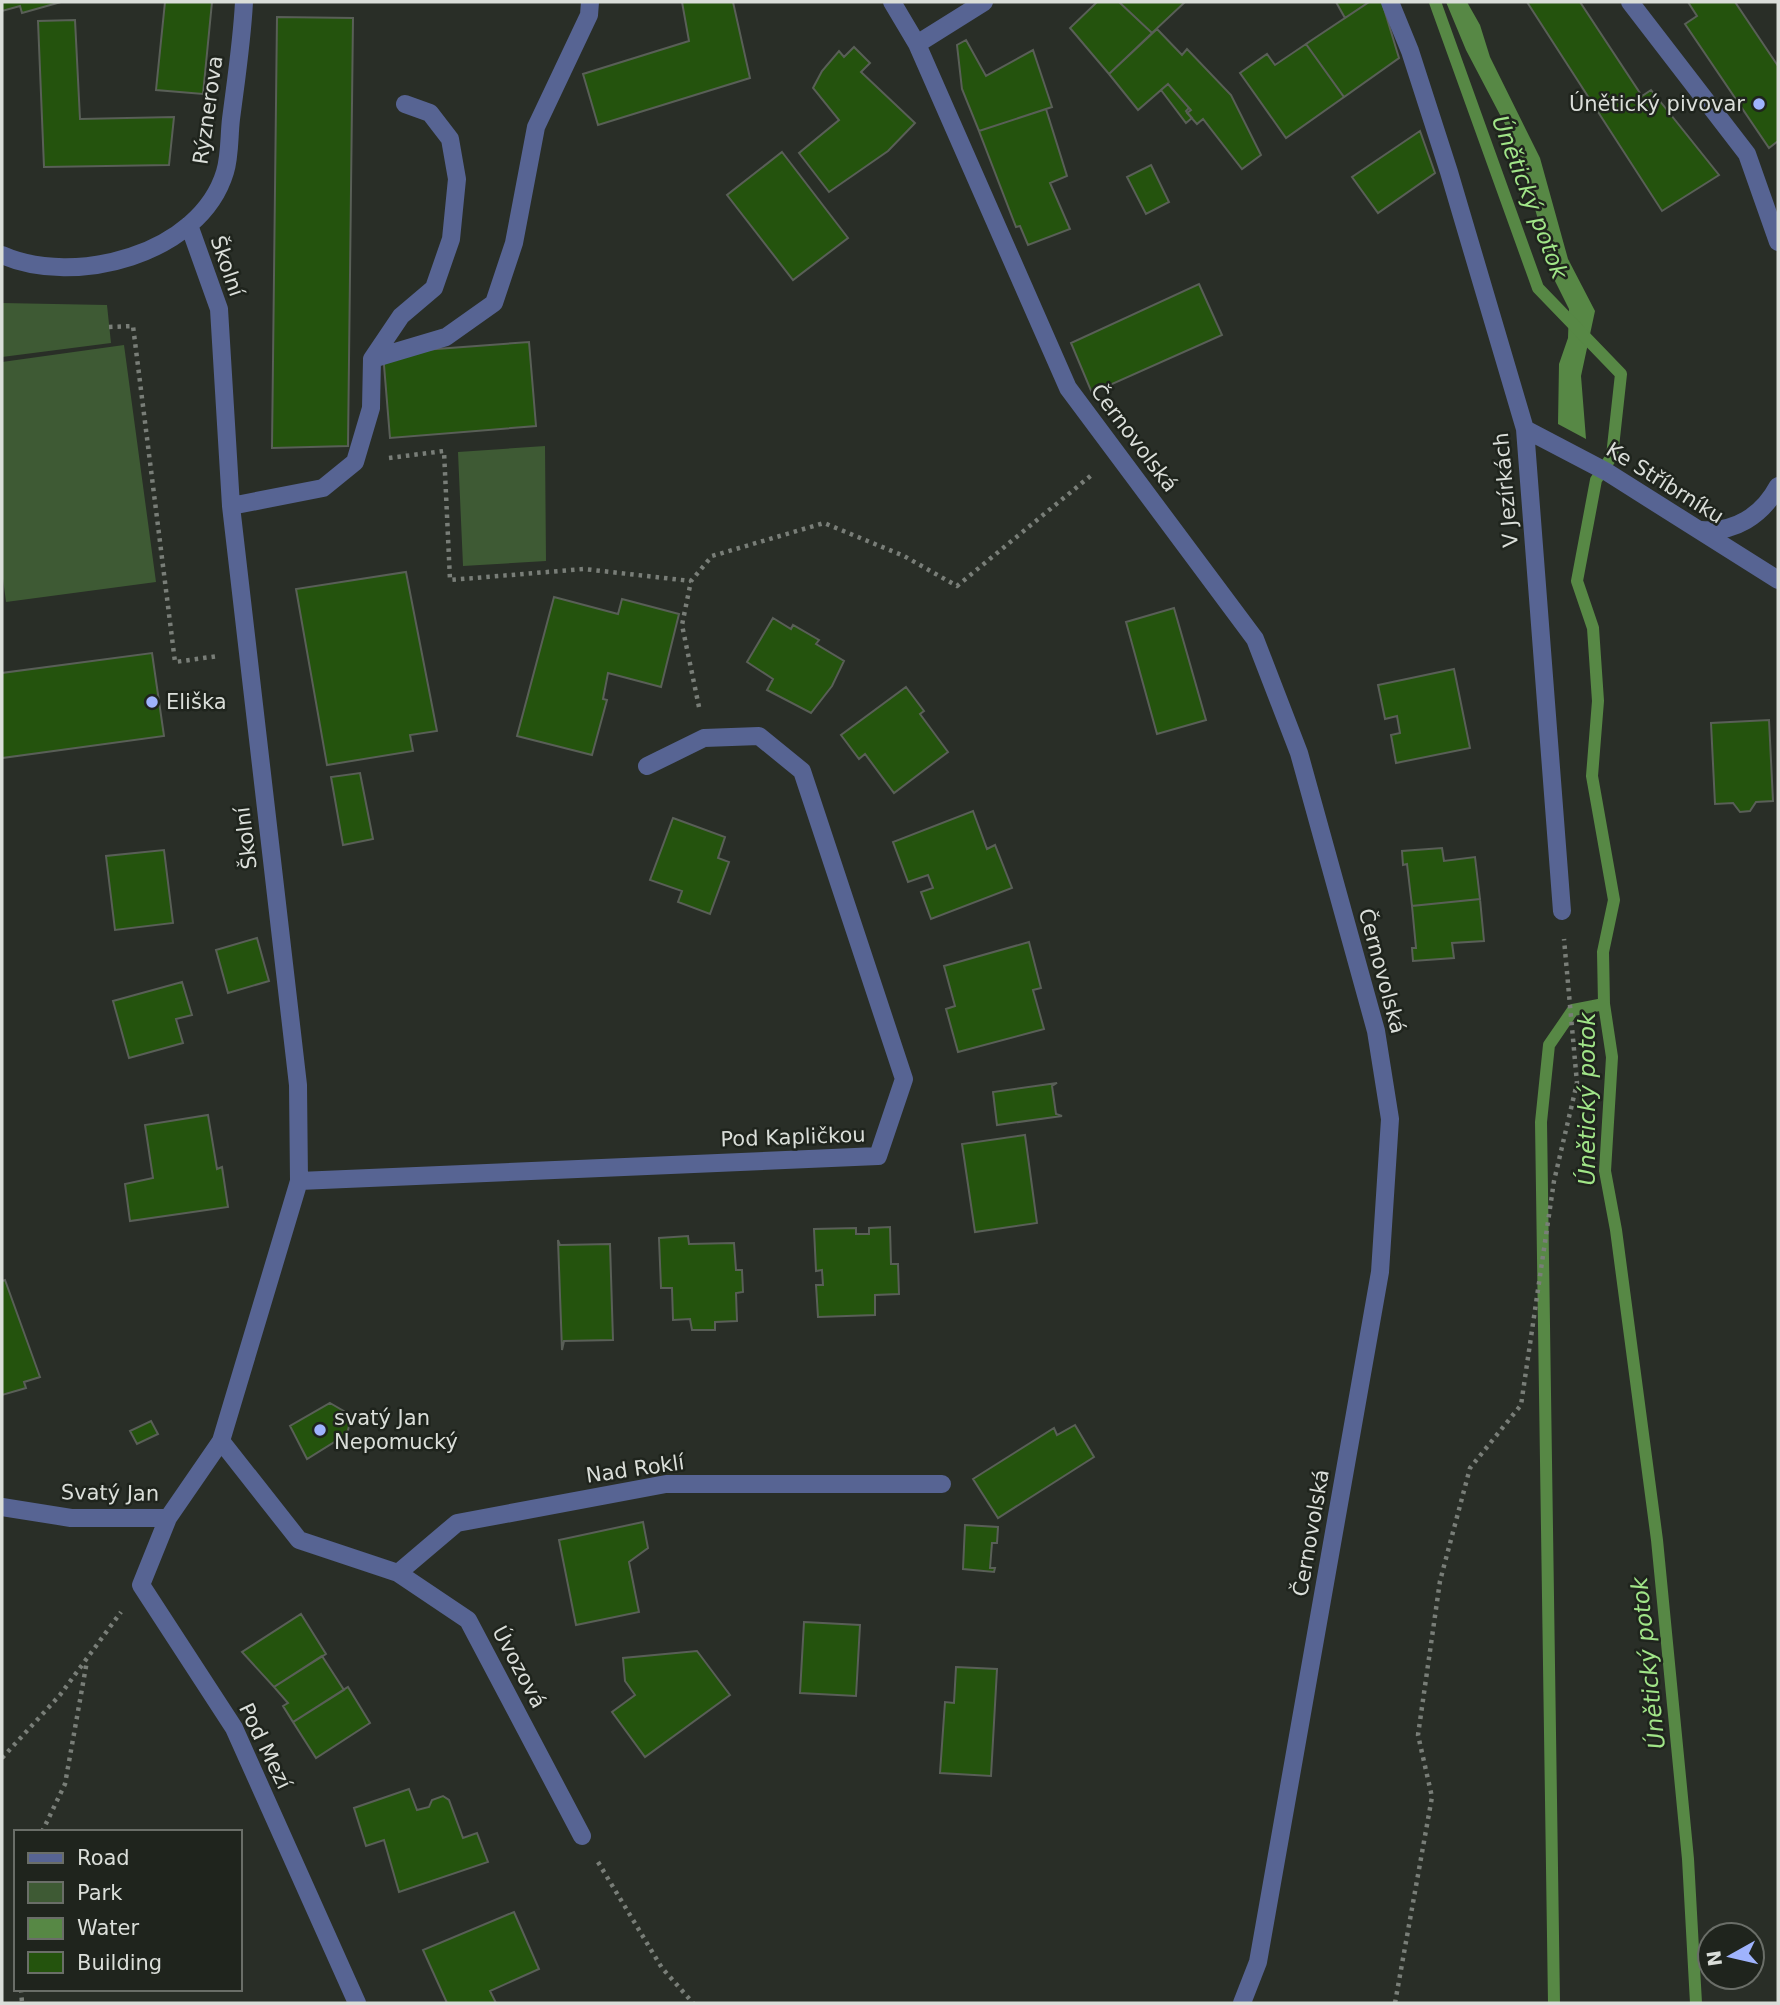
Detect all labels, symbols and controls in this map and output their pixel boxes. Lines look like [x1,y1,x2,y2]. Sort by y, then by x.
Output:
street label: Rýznerova [189,54,227,166]
place label: Únětický pivovar [1569,91,1745,116]
marker: Únětický pivovar [1751,96,1767,112]
water label: Únětický potok [1487,111,1575,284]
street label: Školní [205,232,250,301]
street label: Černovolská [1086,379,1183,497]
street label: V Jezírkách [1489,432,1523,548]
street label: Ke Stříbrníku [1602,437,1728,529]
place label: Eliška [166,690,227,714]
marker: Eliška [144,694,160,710]
street label: Školní [229,804,262,871]
street label: Černovolská [1354,905,1411,1036]
water label: Únětický potok [1573,1011,1600,1185]
street label: Pod Kapličkou [720,1122,866,1152]
place label: svatý Jan Nepomucký [334,1406,458,1454]
marker: svatý Jan Nepomucký [312,1422,328,1438]
street label: Nad Roklí [584,1450,687,1488]
street label: Černovolská [1287,1467,1334,1598]
street label: Svatý Jan [61,1480,159,1506]
water label: Únětický potok [1625,1574,1670,1750]
street label: Úvozová [487,1621,552,1712]
street label: Pod Mezí [234,1699,297,1794]
legend [14,1830,242,1991]
text: Road [77,1846,130,1870]
text: Park [77,1881,123,1905]
text: Water [77,1916,139,1940]
north arrow [1696,1921,1766,1991]
text: N [1702,1949,1726,1968]
text: Building [77,1951,162,1975]

